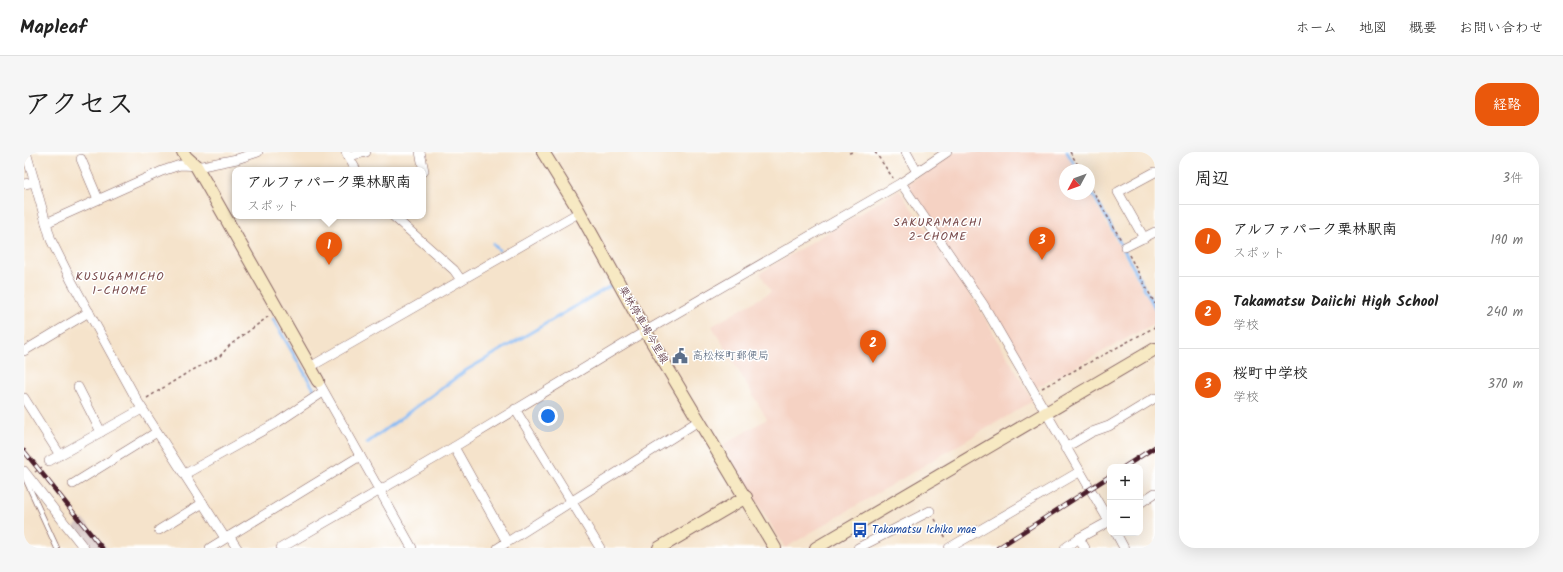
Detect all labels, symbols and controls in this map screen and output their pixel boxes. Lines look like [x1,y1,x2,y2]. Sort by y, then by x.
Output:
text: Mapleaf [20,13,87,43]
text: ホーム [1296,17,1337,39]
text: 地図 [1359,17,1387,39]
text: 概要 [1409,17,1437,39]
text: お問い合わせ [1459,17,1543,39]
text: アクセス [24,83,134,128]
button: 経路 [1475,83,1539,126]
north arrow [1059,164,1095,200]
text: 周辺 [1195,166,1229,193]
popup [232,167,426,219]
text: 3件 [1503,168,1523,189]
text: アルファパーク栗林駅南 [247,171,411,195]
text: スポット [247,196,299,217]
district label: SAKURAMACHI 2-CHOME [894,213,982,246]
text: アルファパーク栗林駅南 [1233,218,1397,242]
pin: 3 [1029,227,1055,260]
text: 1 [1206,230,1210,251]
text: 190 m [1491,230,1523,251]
pin: 1 [316,232,342,265]
text: スポット [1233,243,1285,264]
district label: KUSUGAMICHO 1-CHOME [75,267,165,300]
street label: 栗林停車場今里線 [613,282,673,368]
text: Takamatsu Daiichi High School [1233,290,1438,314]
text: 2 [1204,302,1212,323]
text: 240 m [1486,302,1523,323]
text: 学校 [1233,315,1259,336]
pin: 2 [860,330,886,363]
public building icon: 高松桜町郵便局 [671,347,689,365]
place label: 高松桜町郵便局 [692,347,769,365]
text: 桜町中学校 [1233,362,1308,386]
text: 3 [1204,374,1212,395]
text: 370 m [1488,374,1523,395]
text: 学校 [1233,387,1259,408]
your location [538,406,558,426]
map controls [1107,464,1143,536]
button: + [1107,464,1143,500]
button: − [1107,500,1143,536]
bus stop icon: Takamatsu Ichiko mae [851,521,869,539]
place label: Takamatsu Ichiko mae [872,521,976,539]

